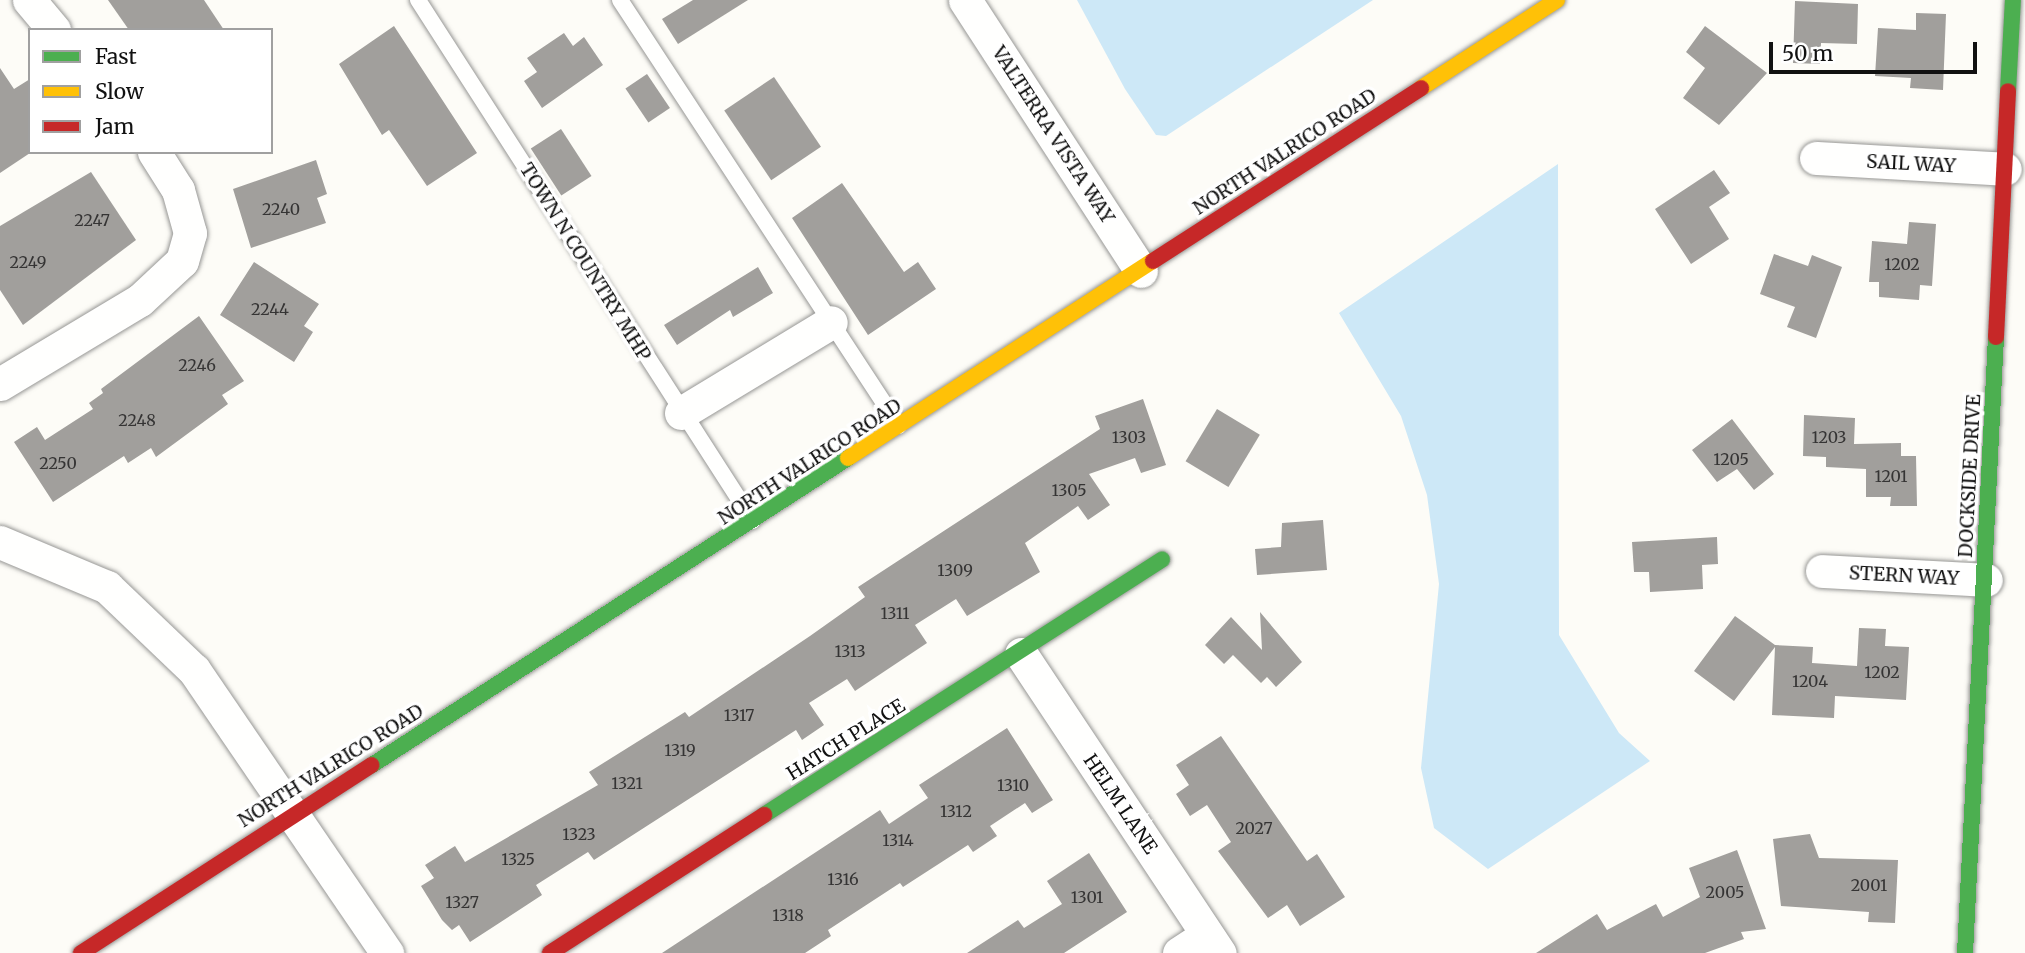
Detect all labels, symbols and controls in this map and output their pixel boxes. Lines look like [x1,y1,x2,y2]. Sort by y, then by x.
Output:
legend [28,28,273,154]
scale bar [1773,28,1981,72]
text: 50 m [1782,40,1833,67]
street label: VALTERRA VISTA WAY [987,42,1119,228]
text: Fast [95,43,137,70]
text: Slow [95,78,144,105]
street label: NORTH VALRICO ROAD [1189,84,1381,220]
text: Jam [95,113,134,140]
street label: SAIL WAY [1866,150,1956,178]
street label: TOWN N COUNTRY MHP [515,159,655,365]
house number: 2240 [262,199,300,219]
house number: 2247 [74,210,110,230]
house number: 2249 [10,252,46,272]
house number: 1202 [1884,254,1920,274]
house number: 2244 [251,299,289,319]
house number: 2246 [178,355,216,375]
street label: NORTH VALRICO ROAD [714,394,906,530]
street label: DOCKSIDE DRIVE [1954,394,1986,558]
house number: 2248 [118,410,156,430]
house number: 1303 [1112,427,1146,447]
house number: 1203 [1812,427,1846,447]
house number: 1205 [1713,449,1749,469]
house number: 2250 [39,453,77,473]
house number: 1201 [1874,466,1908,486]
house number: 1305 [1051,480,1087,500]
house number: 1309 [937,560,973,580]
street label: STERN WAY [1848,562,1960,590]
house number: 1311 [880,603,910,623]
house number: 1313 [834,641,866,661]
house number: 1202 [1864,662,1900,682]
house number: 1204 [1792,671,1828,691]
street label: HATCH PLACE [783,695,909,785]
street label: NORTH VALRICO ROAD [234,700,428,832]
house number: 1317 [724,705,754,725]
house number: 1319 [664,740,696,760]
street label: HELM LANE [1078,750,1162,858]
house number: 1321 [611,773,643,793]
house number: 1310 [997,775,1029,795]
house number: 1312 [940,801,972,821]
house number: 2027 [1235,818,1273,838]
house number: 1323 [562,824,596,844]
house number: 1314 [882,830,914,850]
house number: 1325 [501,849,535,869]
house number: 1316 [827,869,859,889]
house number: 2001 [1851,875,1887,895]
house number: 2005 [1706,882,1744,902]
house number: 1301 [1071,887,1103,907]
house number: 1327 [445,892,479,912]
house number: 1318 [772,905,804,925]

